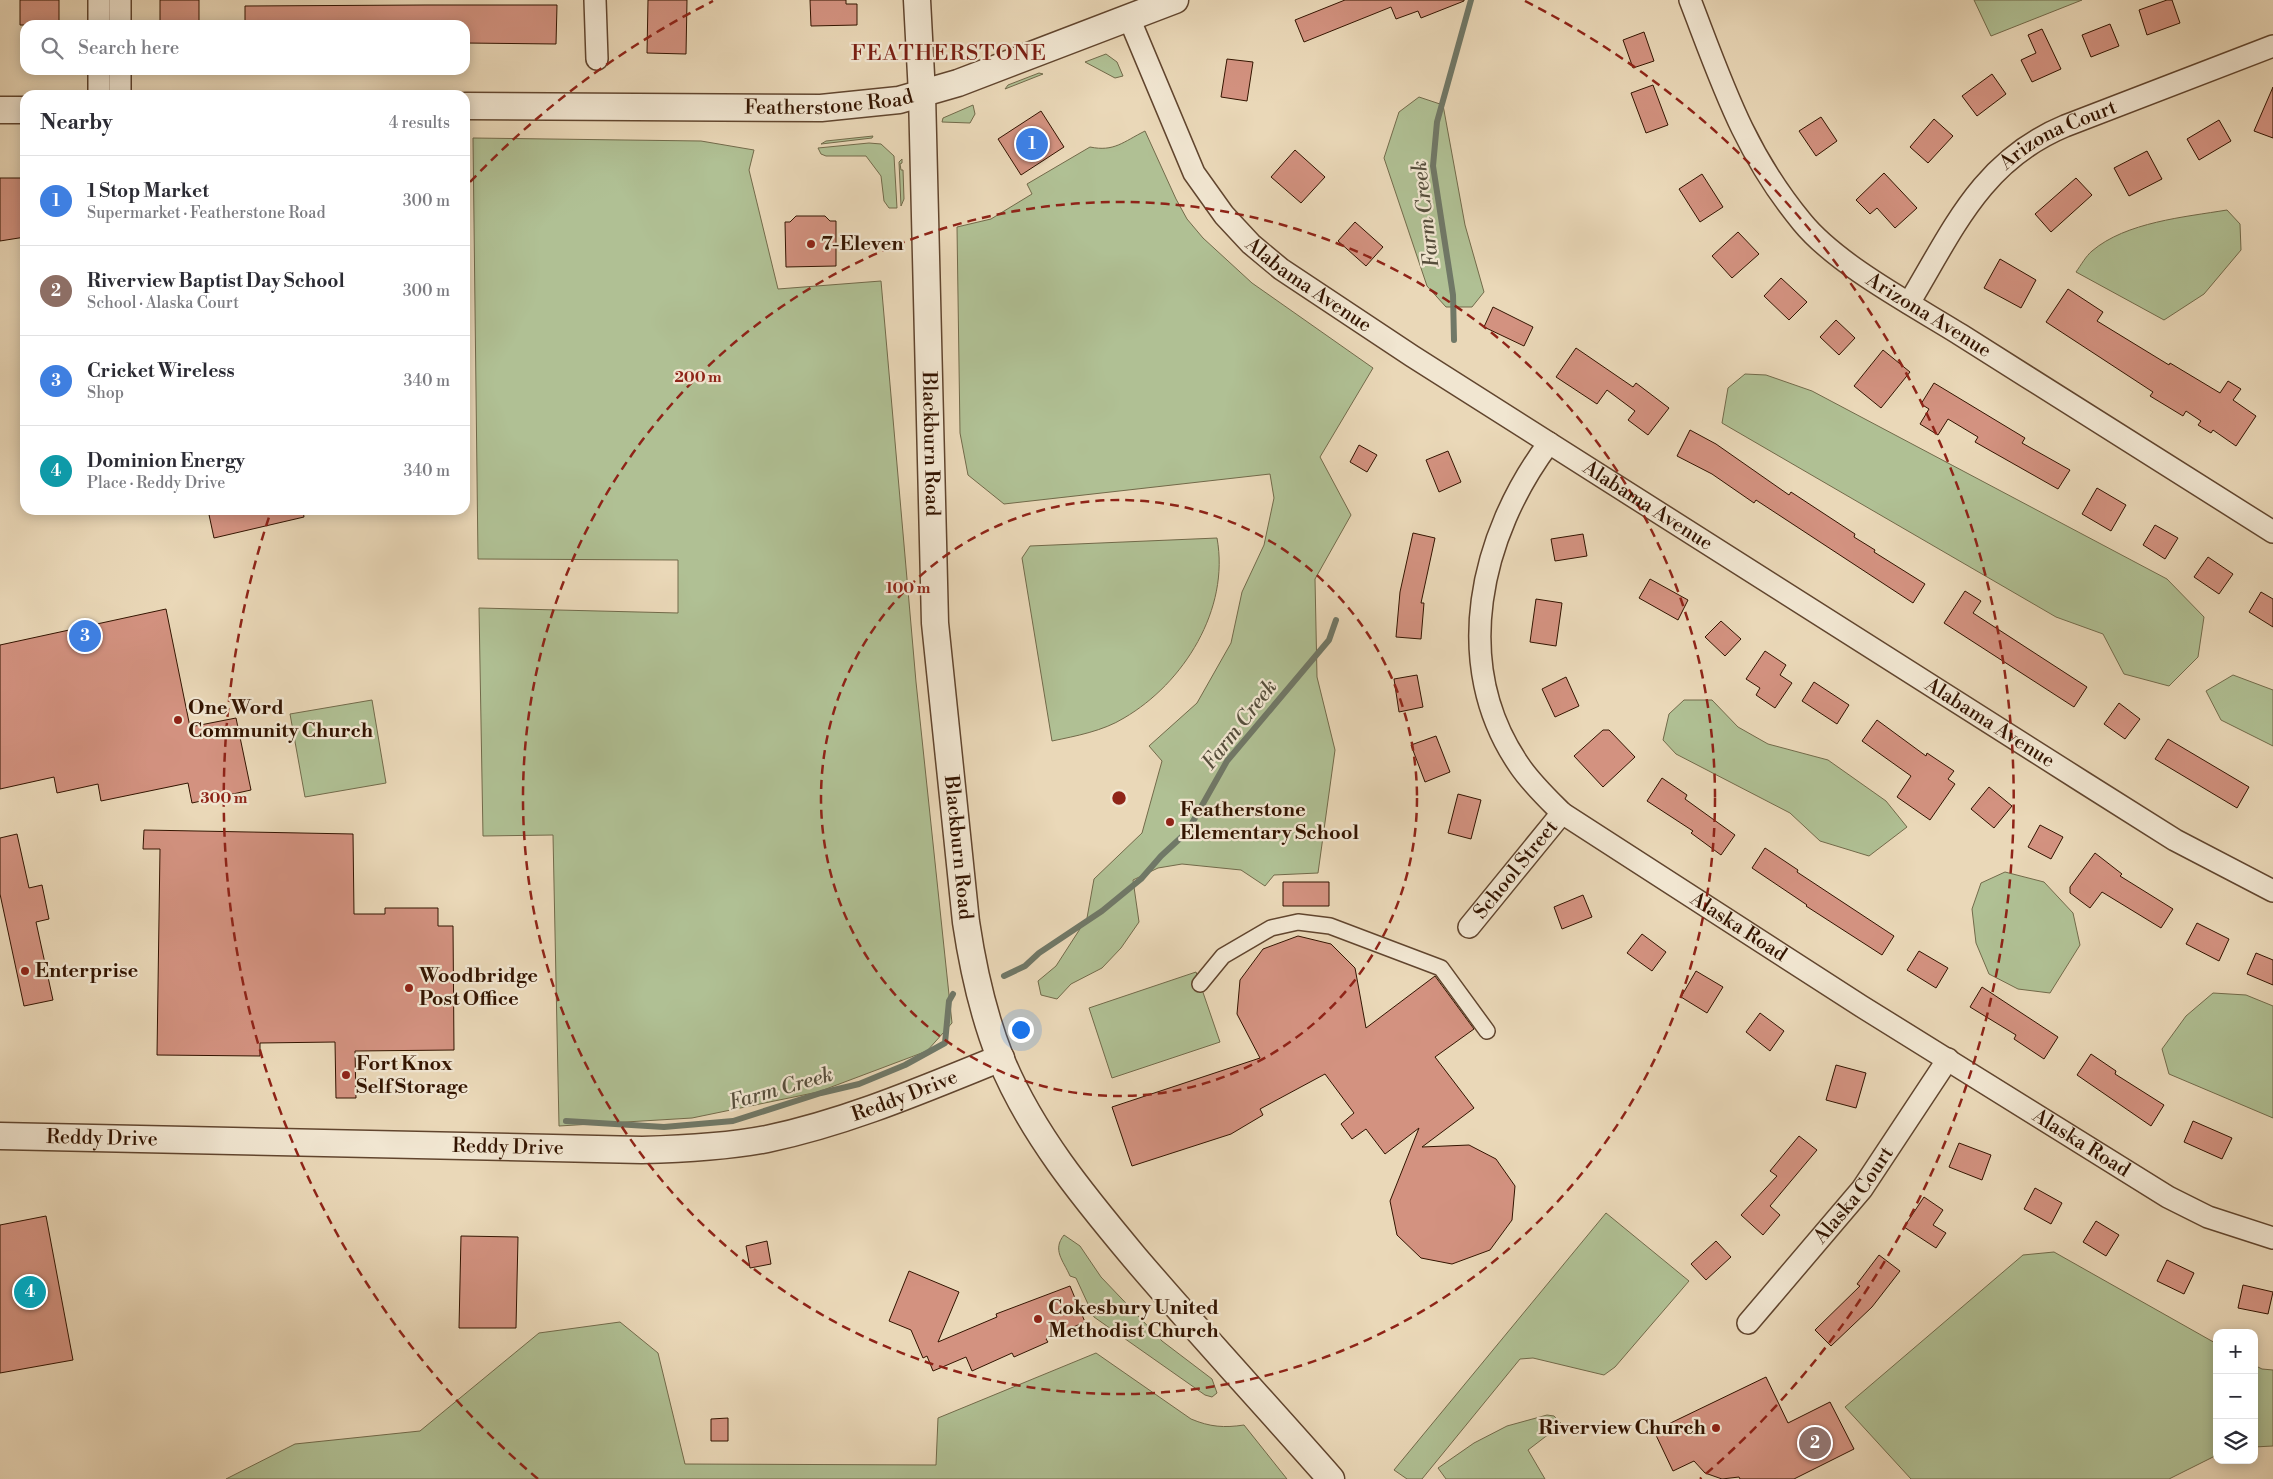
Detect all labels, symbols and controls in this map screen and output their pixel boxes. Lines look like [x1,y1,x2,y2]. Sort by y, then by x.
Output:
search box [20,20,470,75]
icon: search [38,34,66,62]
text: Search here [78,36,179,60]
district label: FEATHERSTONE [851,40,1047,67]
street label: Featherstone Road [744,84,917,121]
street label: Arizona Court [1993,95,2120,176]
text: Nearby [40,110,113,136]
text: 4 results [389,113,450,133]
pin: 1 [1016,125,1048,163]
water label: Farm Creek [1407,159,1445,269]
text: 1 Stop Market [87,179,209,203]
text: 1 [52,191,60,211]
text: 300 m [403,191,450,211]
text: Supermarket · Featherstone Road [87,203,326,223]
street label: Alabama Avenue [1239,231,1376,338]
place label: 7-Eleven [821,232,904,257]
marker: 7-Eleven [805,238,817,250]
street label: Arizona Avenue [1860,267,1996,363]
text: Riverview Baptist Day School [87,269,345,293]
text: 2 [51,281,61,301]
text: 300 m [403,281,450,301]
text: School · Alaska Court [87,293,239,313]
text: Cricket Wireless [87,359,235,383]
text: 200 m [674,368,722,387]
street label: Blackburn Road [916,370,945,517]
text: 3 [51,371,61,391]
text: 340 m [403,371,450,391]
text: Shop [87,383,124,403]
text: Dominion Energy [87,449,245,473]
street label: Alabama Avenue [1577,455,1717,556]
text: 4 [51,461,61,481]
text: 340 m [403,461,450,481]
text: Place · Reddy Drive [87,473,225,493]
text: 100 m [886,579,931,598]
pin: 3 [69,617,101,655]
street label: Alabama Avenue [1919,672,2059,773]
water label: Farm Creek [1197,675,1283,775]
place label: One Word Community Church [188,696,374,744]
marker: One Word Community Church [172,714,184,726]
street label: Blackburn Road [938,773,978,921]
text: 300 m [201,789,248,808]
centre of rings [1110,789,1128,807]
place label: Featherstone Elementary School [1180,798,1359,846]
street label: School Street [1468,815,1563,924]
marker: Featherstone Elementary School [1164,816,1176,828]
street label: Alaska Road [1685,886,1792,968]
place label: Enterprise [35,959,139,984]
place label: Woodbridge Post Office [418,964,538,1012]
marker: Enterprise [19,965,31,977]
marker: Woodbridge Post Office [403,982,415,994]
your location [1008,1017,1034,1043]
place label: Fort Knox Self Storage [356,1052,469,1100]
water label: Farm Creek [726,1062,836,1116]
street label: Reddy Drive [848,1064,961,1127]
marker: Fort Knox Self Storage [340,1069,352,1081]
street label: Alaska Road [2027,1103,2135,1183]
street label: Reddy Drive [46,1125,158,1152]
street label: Reddy Drive [452,1133,564,1161]
street label: Alaska Court [1808,1142,1899,1250]
pin: 4 [14,1273,46,1311]
place label: Cokesbury United Methodist Church [1048,1296,1219,1344]
marker: Cokesbury United Methodist Church [1032,1313,1044,1325]
map controls [2213,1329,2258,1464]
button: + [2213,1329,2258,1374]
button: − [2213,1374,2258,1419]
place label: Riverview Church [1538,1416,1707,1441]
button: layers [2213,1419,2258,1464]
marker: Riverview Church [1710,1422,1722,1434]
pin: 2 [1799,1424,1831,1462]

